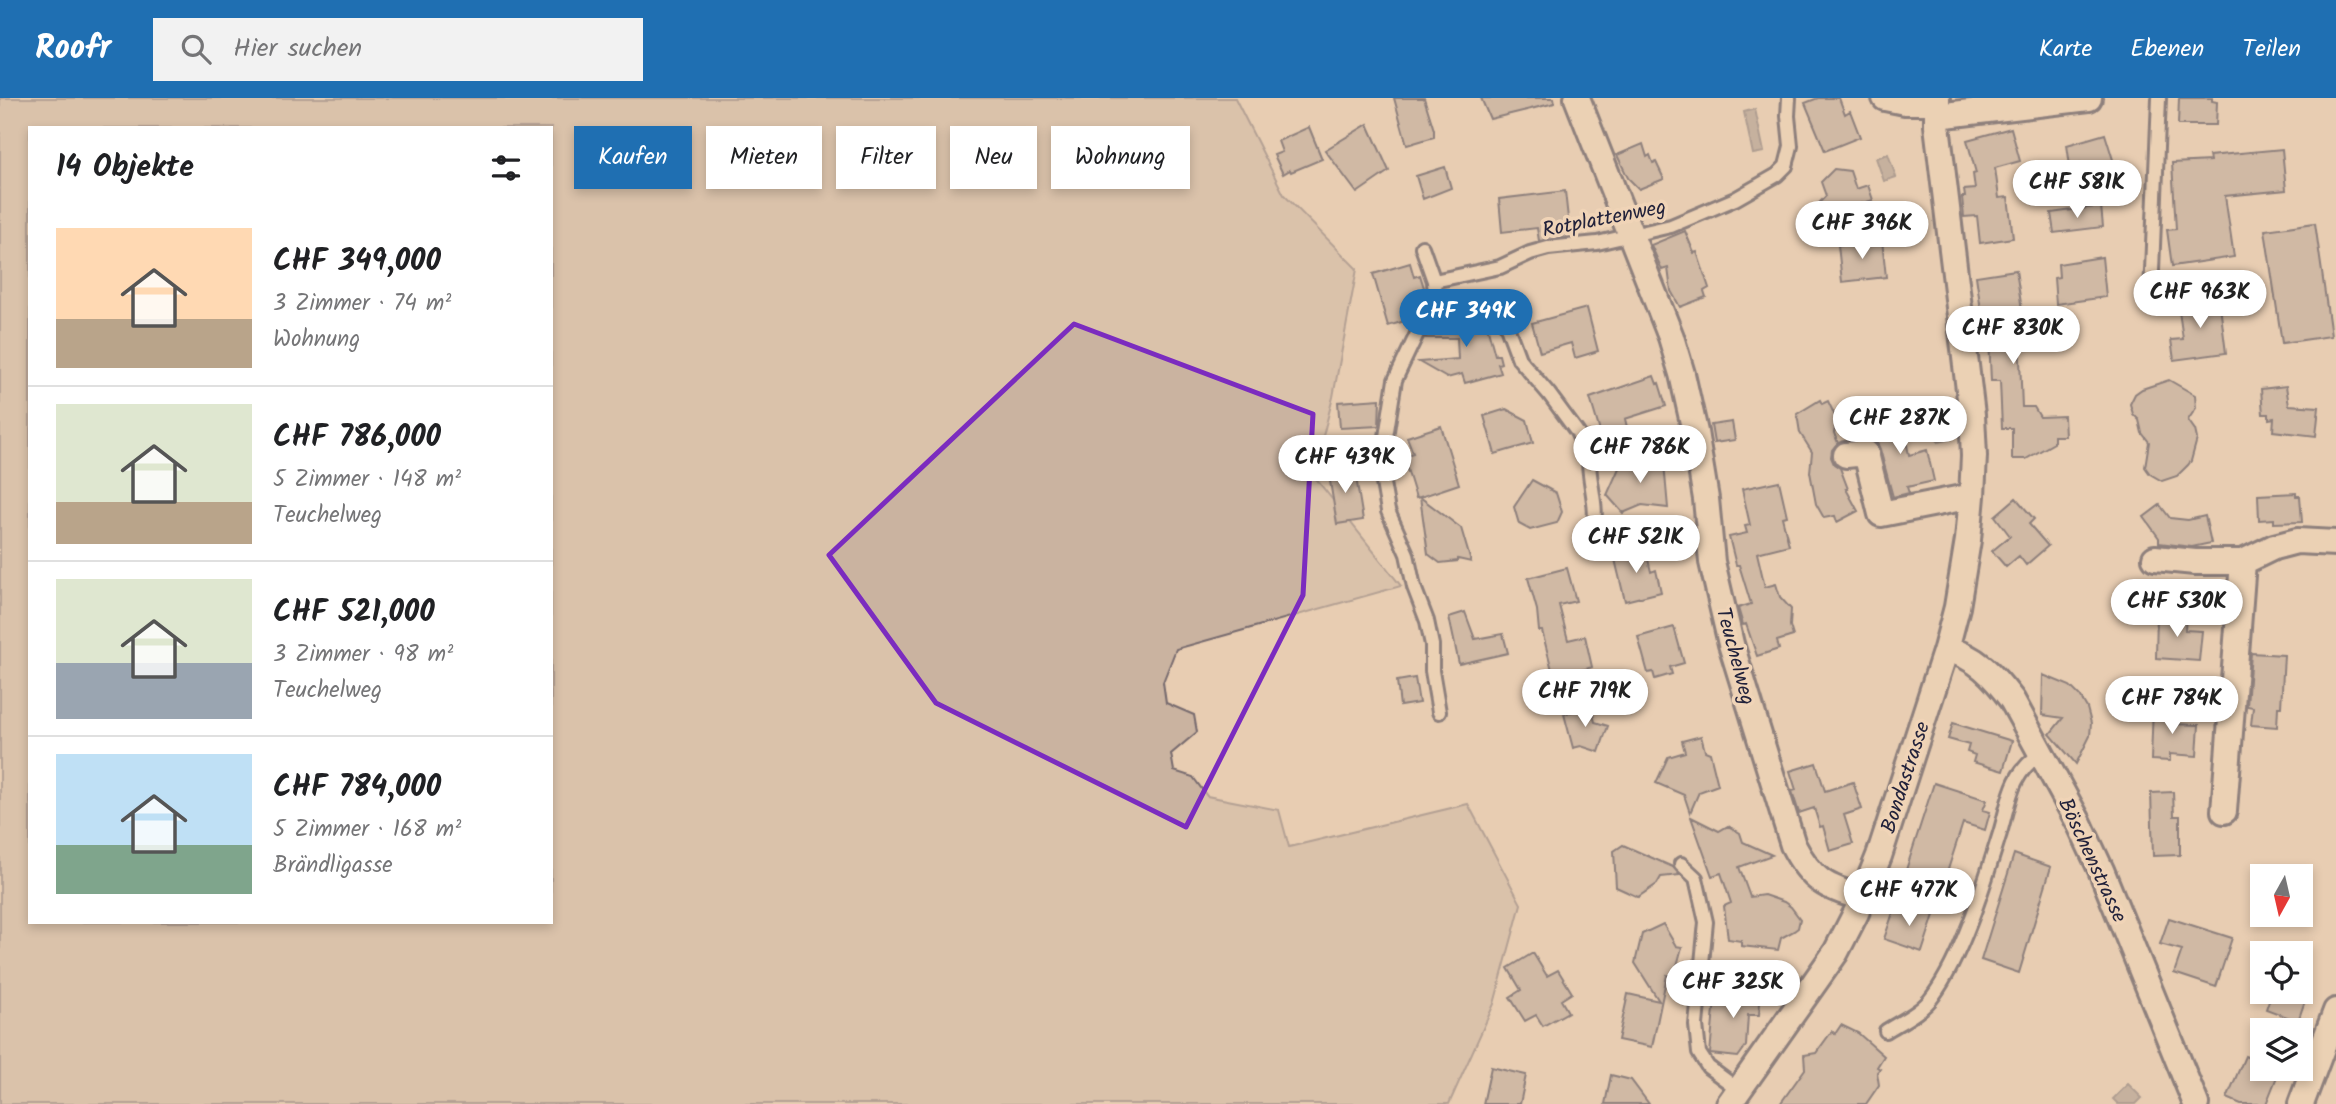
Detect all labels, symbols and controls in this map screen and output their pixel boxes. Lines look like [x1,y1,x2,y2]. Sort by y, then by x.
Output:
search box [153,18,643,81]
text: Roofr [35,23,111,76]
text: Hier suchen [233,28,362,70]
icon: search [177,30,215,68]
text: Karte [2039,30,2092,69]
text: Ebenen [2130,30,2204,69]
text: Teilen [2242,30,2301,69]
chip: Kaufen [574,126,692,189]
chip: Mieten [706,126,822,189]
chip: Filter [836,126,936,189]
chip: Neu [950,126,1037,189]
chip: Wohnung [1051,126,1190,189]
text: 14 Objekte [56,144,194,192]
icon: filters [487,149,525,187]
pin: CHF 581K [2005,160,2149,220]
text: CHF 581K [2029,165,2125,201]
street label: Rotplattenweg [1540,191,1669,248]
pin: CHF 396K [1790,202,1934,261]
text: CHF 396K [1811,206,1913,242]
text: CHF 349,000 [273,238,441,286]
icon: home [112,256,196,340]
pin: CHF 963K [2128,271,2272,330]
text: CHF 963K [2149,275,2251,311]
text: 3 Zimmer · 74 m² [273,286,451,322]
pin: CHF 349K [1394,289,1538,349]
text: CHF 349K [1415,294,1517,330]
pin: CHF 830K [1941,306,2085,366]
text: CHF 830K [1962,311,2064,347]
text: Wohnung [273,322,360,358]
pin: CHF 287K [1828,396,1972,456]
text: CHF 287K [1849,401,1951,437]
text: CHF 786,000 [273,414,441,462]
pin: CHF 786K [1568,426,1712,485]
text: CHF 786K [1589,430,1691,466]
icon: home [112,432,196,516]
pin: CHF 439K [1273,436,1417,495]
text: CHF 439K [1294,440,1396,476]
text: 5 Zimmer · 148 m² [273,462,461,498]
text: Teuchelweg [273,498,382,534]
pin: CHF 521K [1564,516,1708,575]
text: CHF 521K [1588,520,1684,556]
pin: CHF 530K [2105,580,2249,639]
text: CHF 530K [2127,584,2227,620]
text: CHF 521,000 [273,589,435,637]
street label: Teuchelweg [1706,604,1763,709]
icon: home [112,607,196,691]
text: 3 Zimmer · 98 m² [273,637,453,673]
pin: CHF 719K [1513,670,1657,729]
text: Teuchelweg [273,673,382,709]
text: CHF 719K [1538,674,1632,710]
pin: CHF 784K [2100,676,2244,736]
text: CHF 784K [2121,681,2223,717]
street label: Bondastrasse [1873,717,1940,838]
text: CHF 784,000 [273,764,441,812]
icon: home [112,782,196,866]
street label: Böschenstrasse [2048,793,2135,929]
text: 5 Zimmer · 168 m² [273,812,461,848]
text: Brändligasse [273,848,393,884]
north arrow [2250,864,2314,928]
map controls [2250,864,2313,1081]
pin: CHF 477K [1837,868,1981,928]
text: CHF 477K [1860,873,1958,909]
button: locate [2250,941,2313,1004]
pin: CHF 325K [1661,960,1805,1020]
text: CHF 325K [1682,965,1784,1001]
button: layers [2250,1018,2313,1081]

